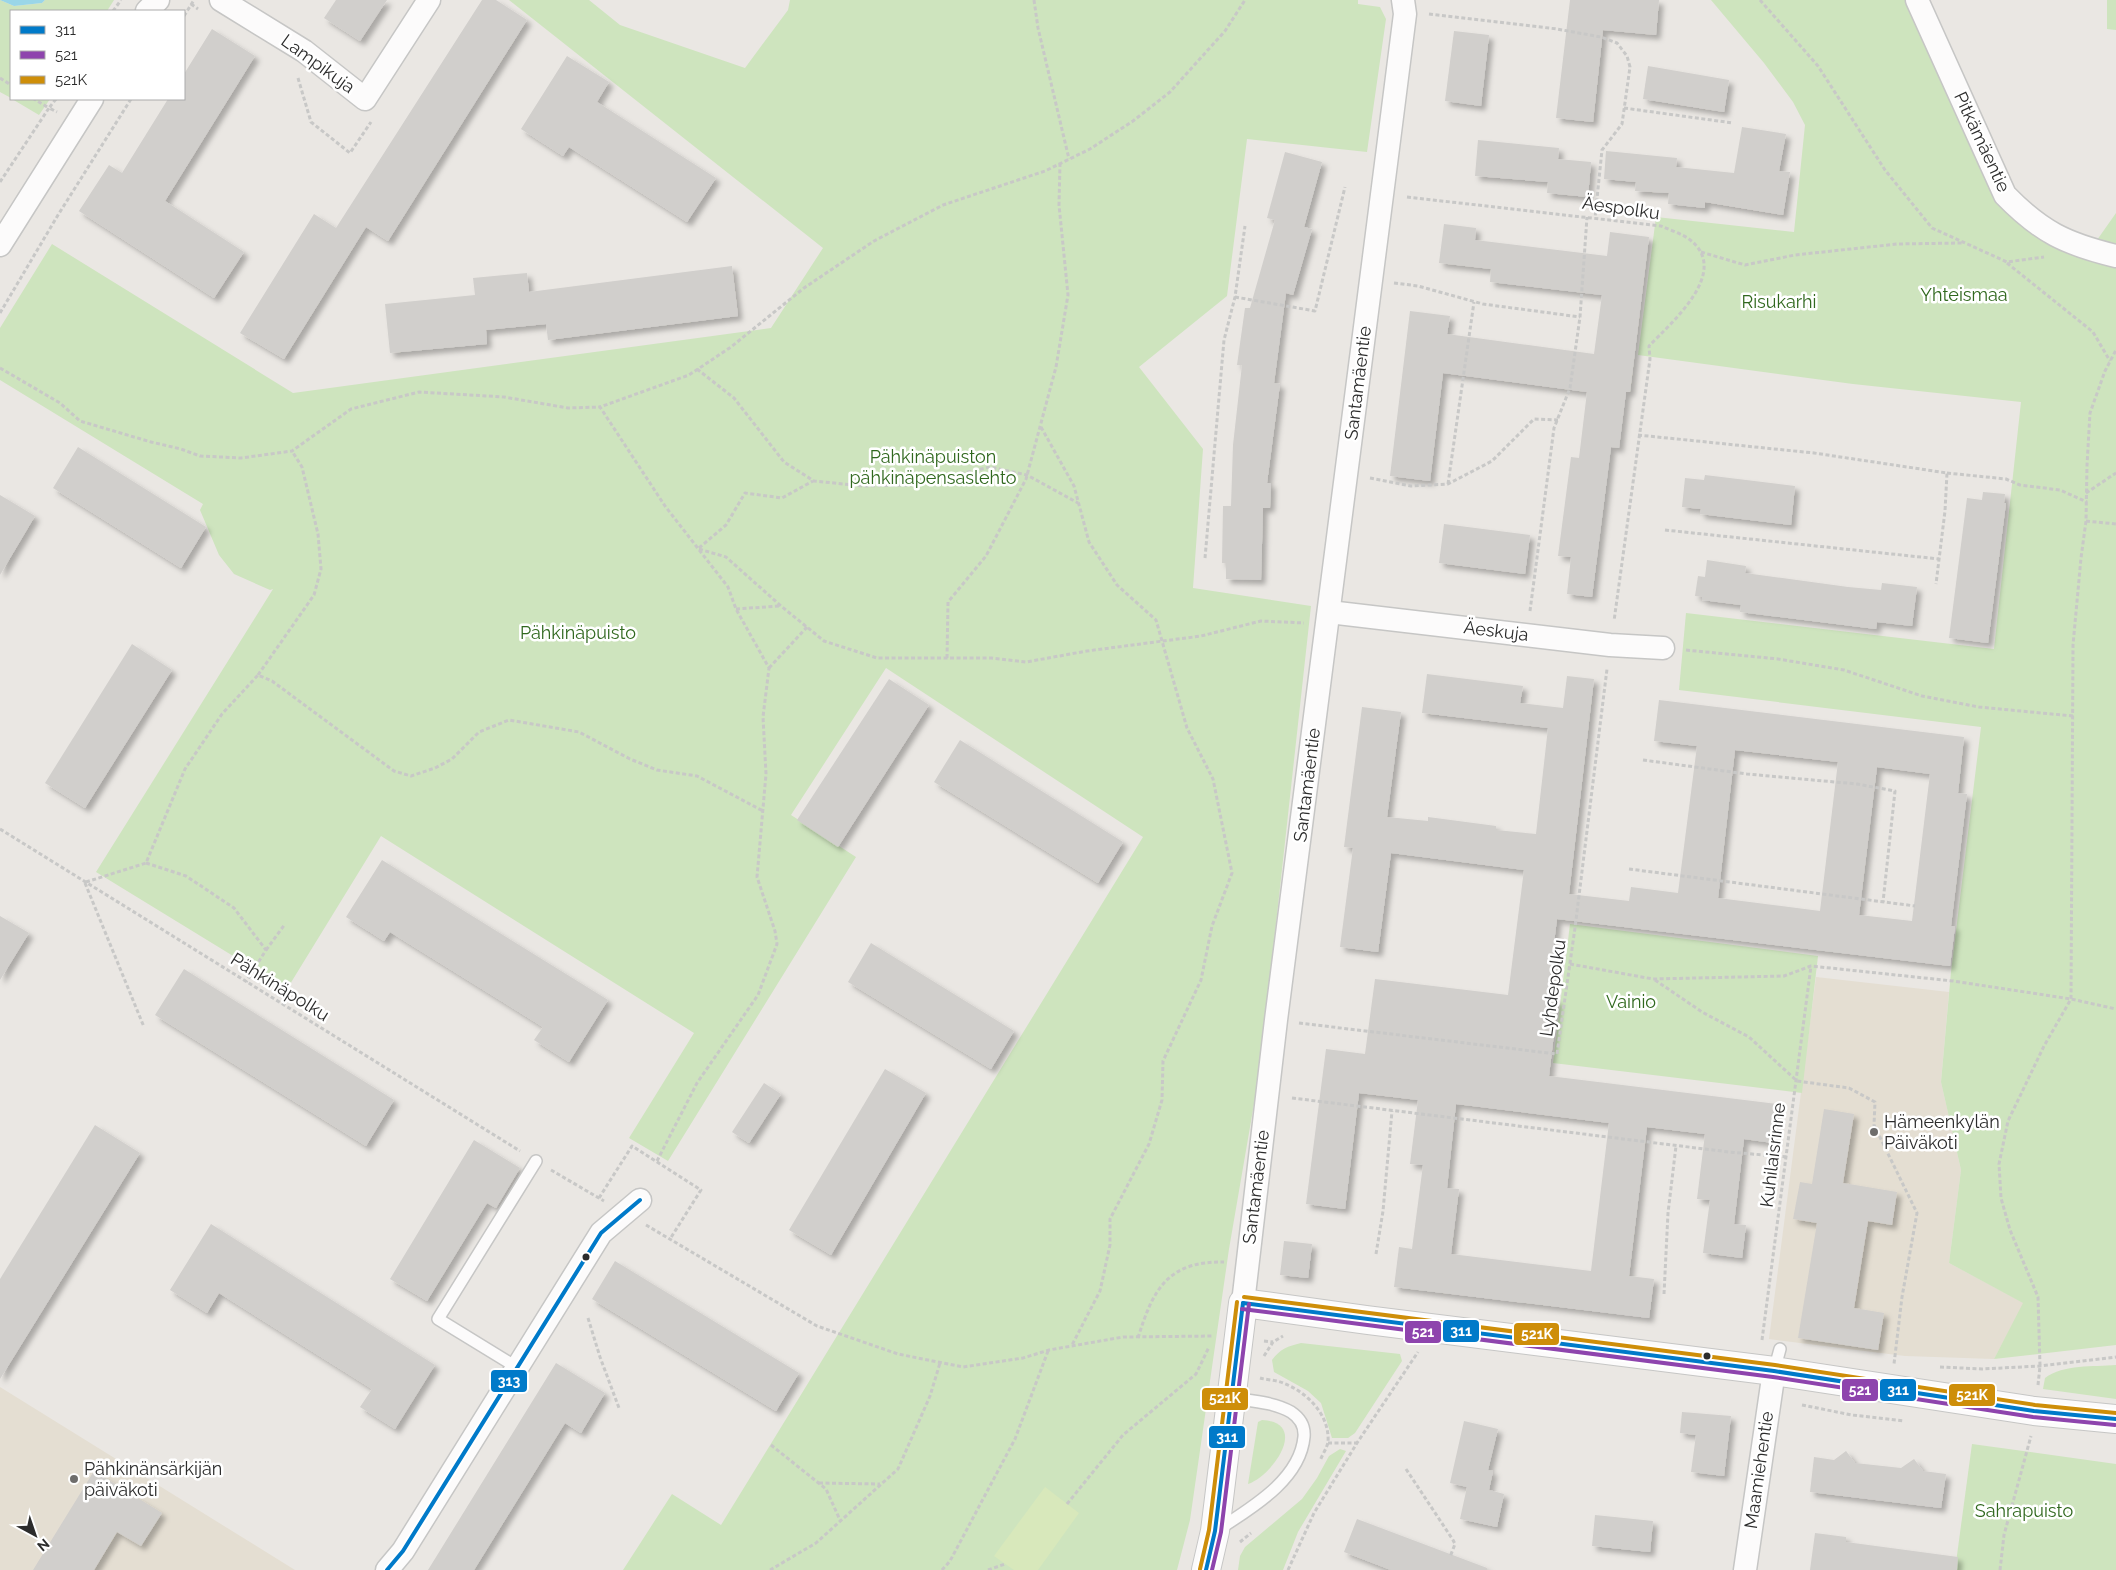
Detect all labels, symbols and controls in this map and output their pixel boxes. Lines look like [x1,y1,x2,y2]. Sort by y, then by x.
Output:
legend [10,10,185,100]
text: 311 [55,21,76,39]
street label: Lampikuja [277,30,359,97]
text: 521 [55,46,78,64]
text: 521K [55,71,87,89]
street label: Pitkämäentie [1950,88,2015,196]
street label: Äespolku [1581,192,1661,223]
park label: Yhteismaa [1920,284,2008,305]
park label: Risukarhi [1741,291,1817,312]
street label: Santamäentie [1340,324,1375,441]
park label: Pähkinäpuiston pähkinäpensaslehto [850,446,1017,488]
street label: Äeskuja [1462,616,1530,645]
park label: Pähkinäpuisto [520,622,636,643]
street label: Santamäentie [1289,726,1324,843]
street label: Lyhdepolku [1535,938,1570,1038]
street label: Pähkinäpolku [227,948,333,1025]
park label: Vainio [1606,991,1656,1012]
street label: Kuhilaisrinne [1756,1101,1789,1209]
place label: Hämeenkylän Päiväkoti [1884,1111,2000,1153]
marker: Hämeenkylän Päiväkoti [1868,1126,1880,1138]
street label: Santamäentie [1238,1128,1273,1245]
unlabelled marker [581,1252,591,1262]
line badge: 311 [1442,1319,1480,1343]
line badge: 521 [1404,1320,1442,1344]
line badge: 521K [1513,1322,1560,1346]
text: 311 [1450,1323,1472,1339]
text: 521 [1412,1324,1434,1340]
text: 521K [1521,1326,1554,1342]
unlabelled marker [1702,1351,1712,1361]
line badge: 313 [490,1369,528,1393]
text: 313 [498,1373,520,1389]
line badge: 521 [1841,1378,1879,1402]
line badge: 311 [1879,1378,1917,1402]
text: 521 [1849,1382,1871,1398]
text: 311 [1887,1382,1909,1398]
line badge: 521K [1948,1383,1996,1407]
line badge: 521K [1201,1387,1249,1411]
text: 521K [1956,1387,1989,1403]
text: 521K [1209,1390,1242,1406]
street label: Maamiehentie [1740,1409,1777,1530]
line badge: 311 [1208,1425,1246,1449]
text: 311 [1216,1429,1238,1445]
place label: Pähkinänsärkijän päiväkoti [84,1458,222,1500]
marker: Pähkinänsärkijän päiväkoti [68,1473,80,1485]
park label: Sahrapuisto [1975,1500,2073,1521]
north arrow [10,1510,60,1560]
text: N [34,1535,53,1555]

